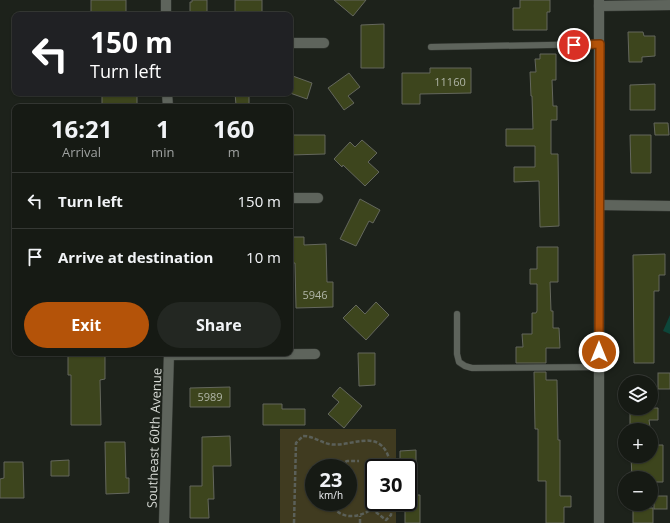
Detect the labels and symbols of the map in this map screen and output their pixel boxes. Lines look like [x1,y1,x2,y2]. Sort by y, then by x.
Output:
pin [557,28,591,62]
house number: 11160 [434,74,466,89]
house number: 5946 [302,287,328,302]
position arrow [578,331,620,373]
street label: Southeast 60th Avenue [143,368,165,508]
house number: 5989 [197,389,223,404]
speed limit sign: 30 [365,459,417,511]

